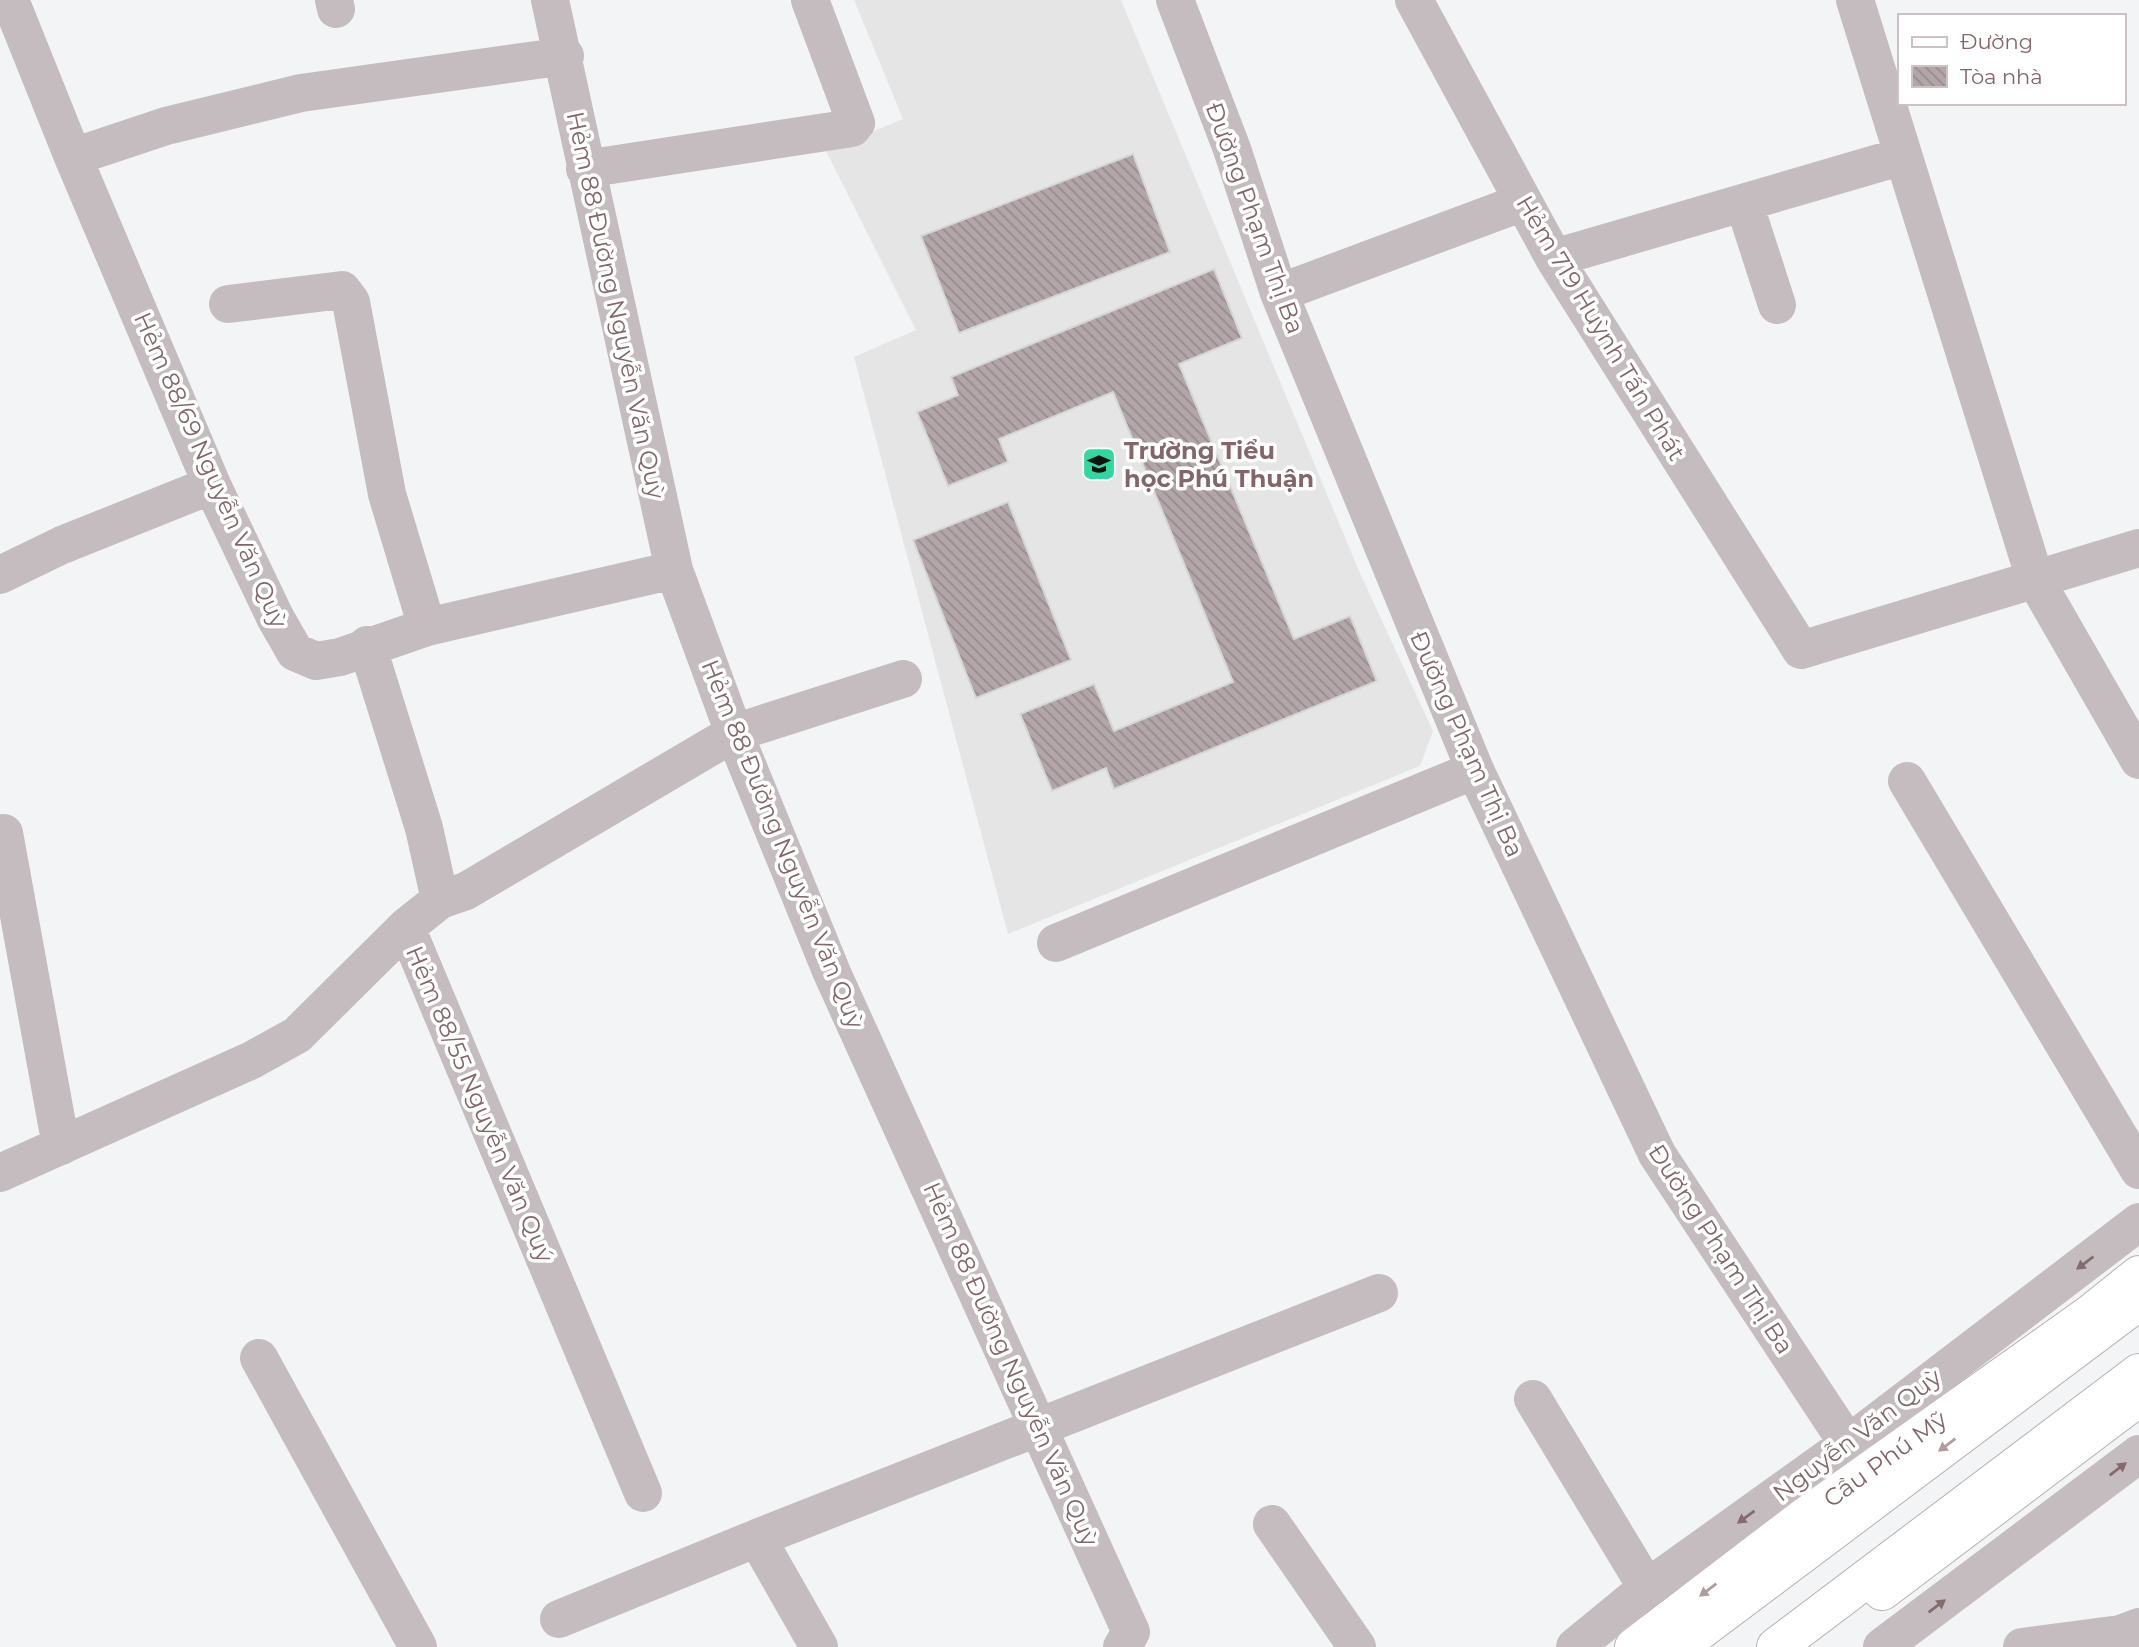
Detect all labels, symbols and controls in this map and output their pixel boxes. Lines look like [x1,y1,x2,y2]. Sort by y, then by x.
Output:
legend [1898,14,2125,105]
text: Đường [1960,29,2033,54]
text: Tòa nhà [1960,64,2043,89]
street label: Đường Phạm Thị Ba [1200,98,1310,338]
street label: Hẻm 88 Đường Nguyễn Văn Quỳ [561,109,671,501]
street label: Hẻm 719 Huỳnh Tấn Phát [1510,190,1692,466]
street label: Hẻm 88/69 Nguyễn Văn Quỳ [128,308,294,632]
place label: Trường Tiểu học Phú Thuận [1124,436,1314,493]
school or university icon: Trường Tiểu học Phú Thuận [1080,445,1118,483]
street label: Đường Phạm Thị Ba [1404,627,1530,861]
street label: Hẻm 88 Đường Nguyễn Văn Quỳ [696,655,870,1033]
street label: Hẻm 88/55 Nguyễn Văn Quý [400,942,560,1266]
street label: Đường Phạm Thị Ba [1642,1139,1800,1359]
street label: Hẻm 88 Đường Nguyễn Văn Quỳ [917,1178,1105,1550]
one-way arrow [2076,1256,2094,1271]
street label: Nguyễn Văn Quỳ [1767,1362,1947,1508]
street label: Cầu Phú Mỹ [1818,1405,1952,1513]
one-way arrow [1938,1438,1956,1452]
one-way arrow [2109,1462,2127,1477]
one-way arrow [1737,1510,1755,1524]
one-way arrow [1699,1583,1717,1597]
one-way arrow [1927,1599,1946,1613]

